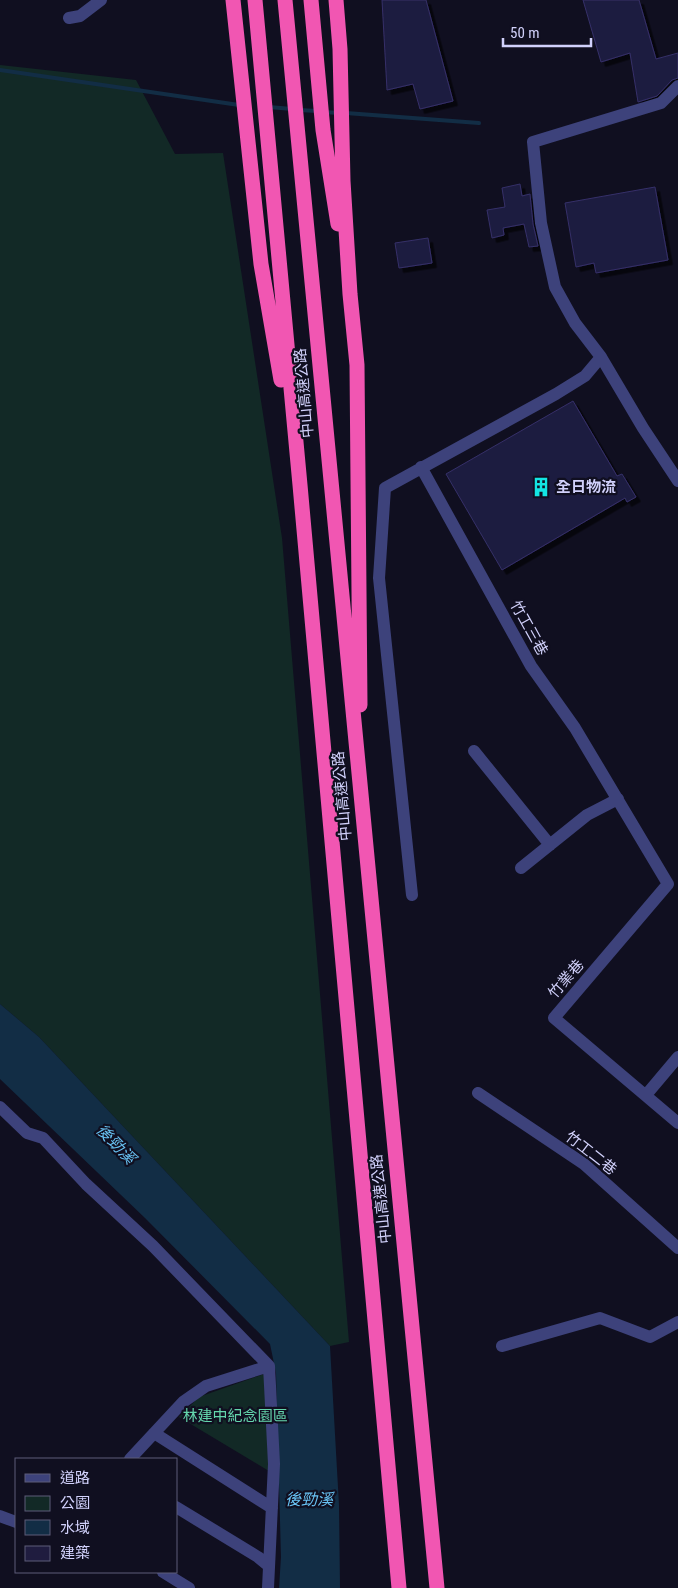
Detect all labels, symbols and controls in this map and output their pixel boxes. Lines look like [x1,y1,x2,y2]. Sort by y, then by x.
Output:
scale bar [503,15,590,47]
text: 50 m [510,24,540,42]
street label: 中山高速公路 [291,347,317,439]
building icon: 全日物流 [530,476,552,498]
place label: 全日物流 [556,478,616,496]
street label: 竹工三巷 [507,597,551,659]
street label: 中山高速公路 [329,750,355,842]
street label: 竹業巷 [544,956,588,1002]
water label: 後勁溪 [92,1120,141,1169]
street label: 竹工二巷 [562,1127,620,1179]
street label: 中山高速公路 [367,1153,395,1245]
park label: 林建中紀念園區 [182,1407,288,1425]
legend [15,1458,178,1573]
text: 道路 [60,1469,90,1487]
water label: 後勁溪 [285,1490,335,1509]
text: 公園 [60,1494,90,1512]
text: 水域 [60,1519,90,1537]
text: 建築 [60,1544,90,1562]

